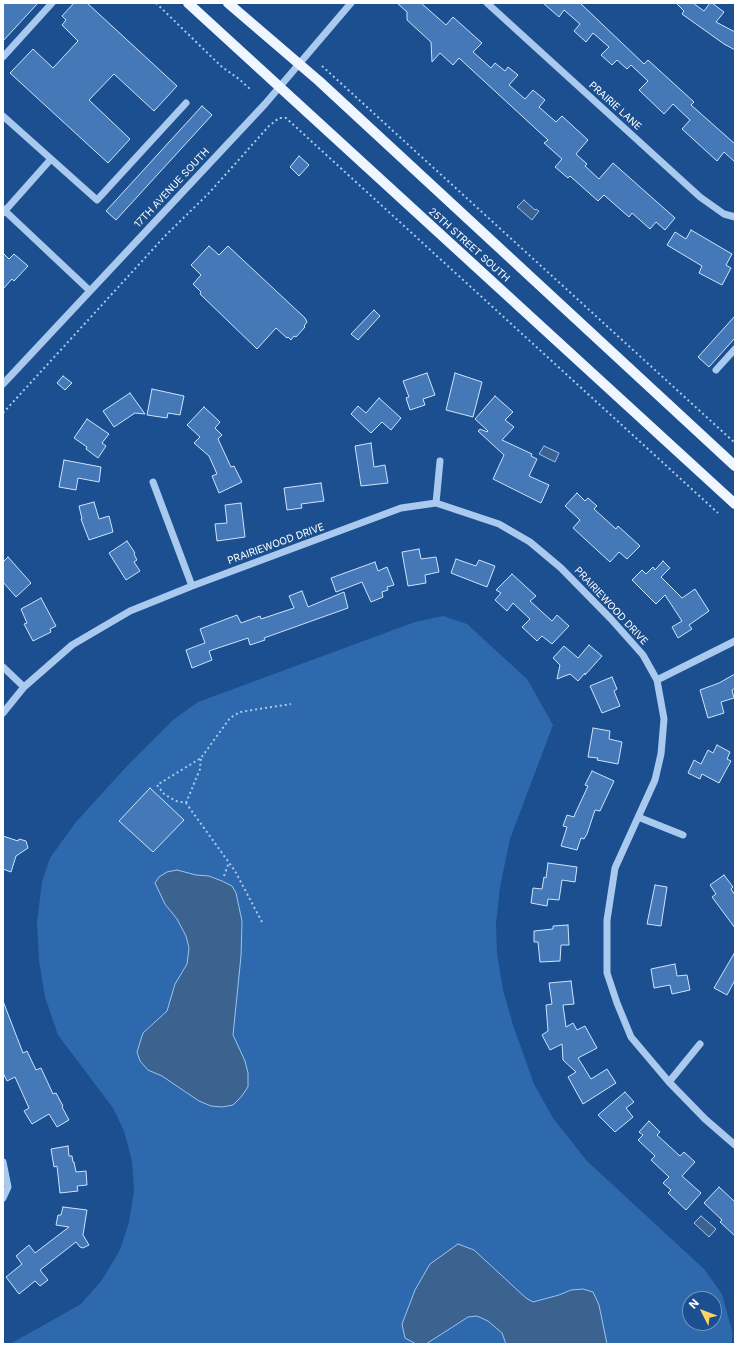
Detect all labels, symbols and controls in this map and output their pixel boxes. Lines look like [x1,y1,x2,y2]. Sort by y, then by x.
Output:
street label: PRAIRIE LANE [586,79,644,133]
street label: 17TH AVENUE SOUTH [132,146,212,230]
street label: 25TH STREET SOUTH [426,205,512,285]
street label: PRAIRIEWOOD DRIVE [226,521,326,567]
street label: PRAIRIEWOOD DRIVE [572,565,650,647]
north arrow [682,1291,722,1331]
text: N [686,1296,702,1311]

